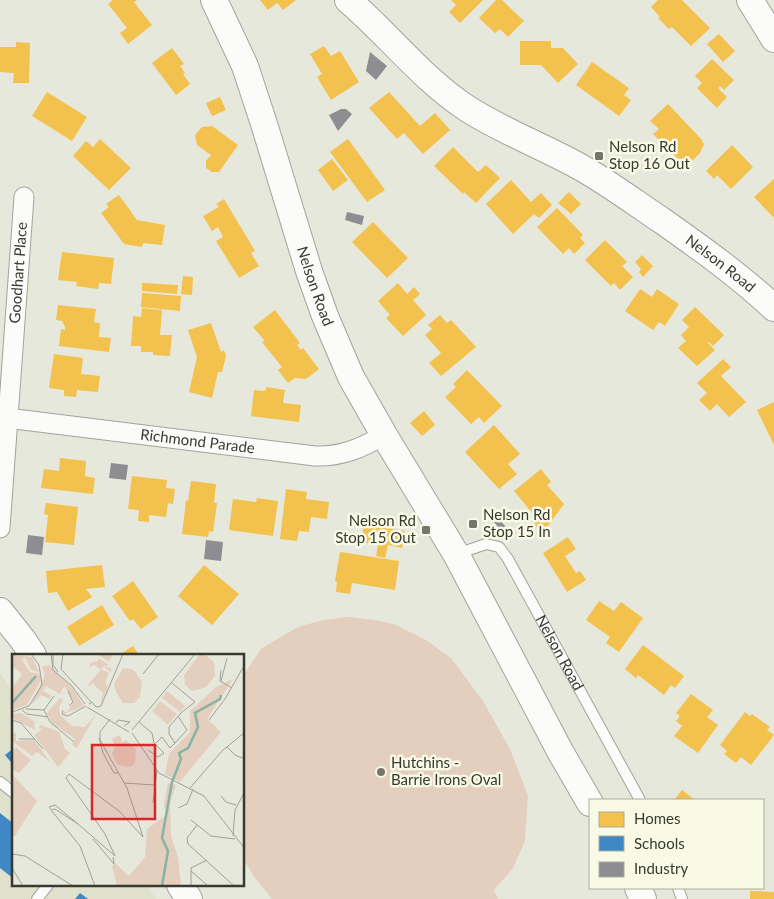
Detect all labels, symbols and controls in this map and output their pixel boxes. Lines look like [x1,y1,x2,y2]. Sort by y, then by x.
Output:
place label: Nelson Rd Stop 16 Out [609,137,690,172]
marker: Nelson Rd Stop 16 Out [593,150,605,162]
street label: Goodhart Place [5,221,30,324]
street label: Nelson Road [682,230,760,295]
street label: Nelson Road [294,244,338,329]
street label: Richmond Parade [139,425,256,457]
place label: Nelson Rd Stop 15 In [483,505,551,540]
place label: Nelson Rd Stop 15 Out [335,511,417,546]
marker: Nelson Rd Stop 15 In [467,518,479,530]
marker: Nelson Rd Stop 15 Out [420,524,432,536]
street label: Nelson Road [532,612,588,693]
inset map [12,654,245,886]
place label: Hutchins - Barrie Irons Oval [391,753,501,788]
marker: Hutchins - Barrie Irons Oval [375,766,387,778]
legend [589,799,764,889]
text: Homes [634,809,680,827]
text: Schools [634,834,685,852]
text: Industry [634,859,689,877]

